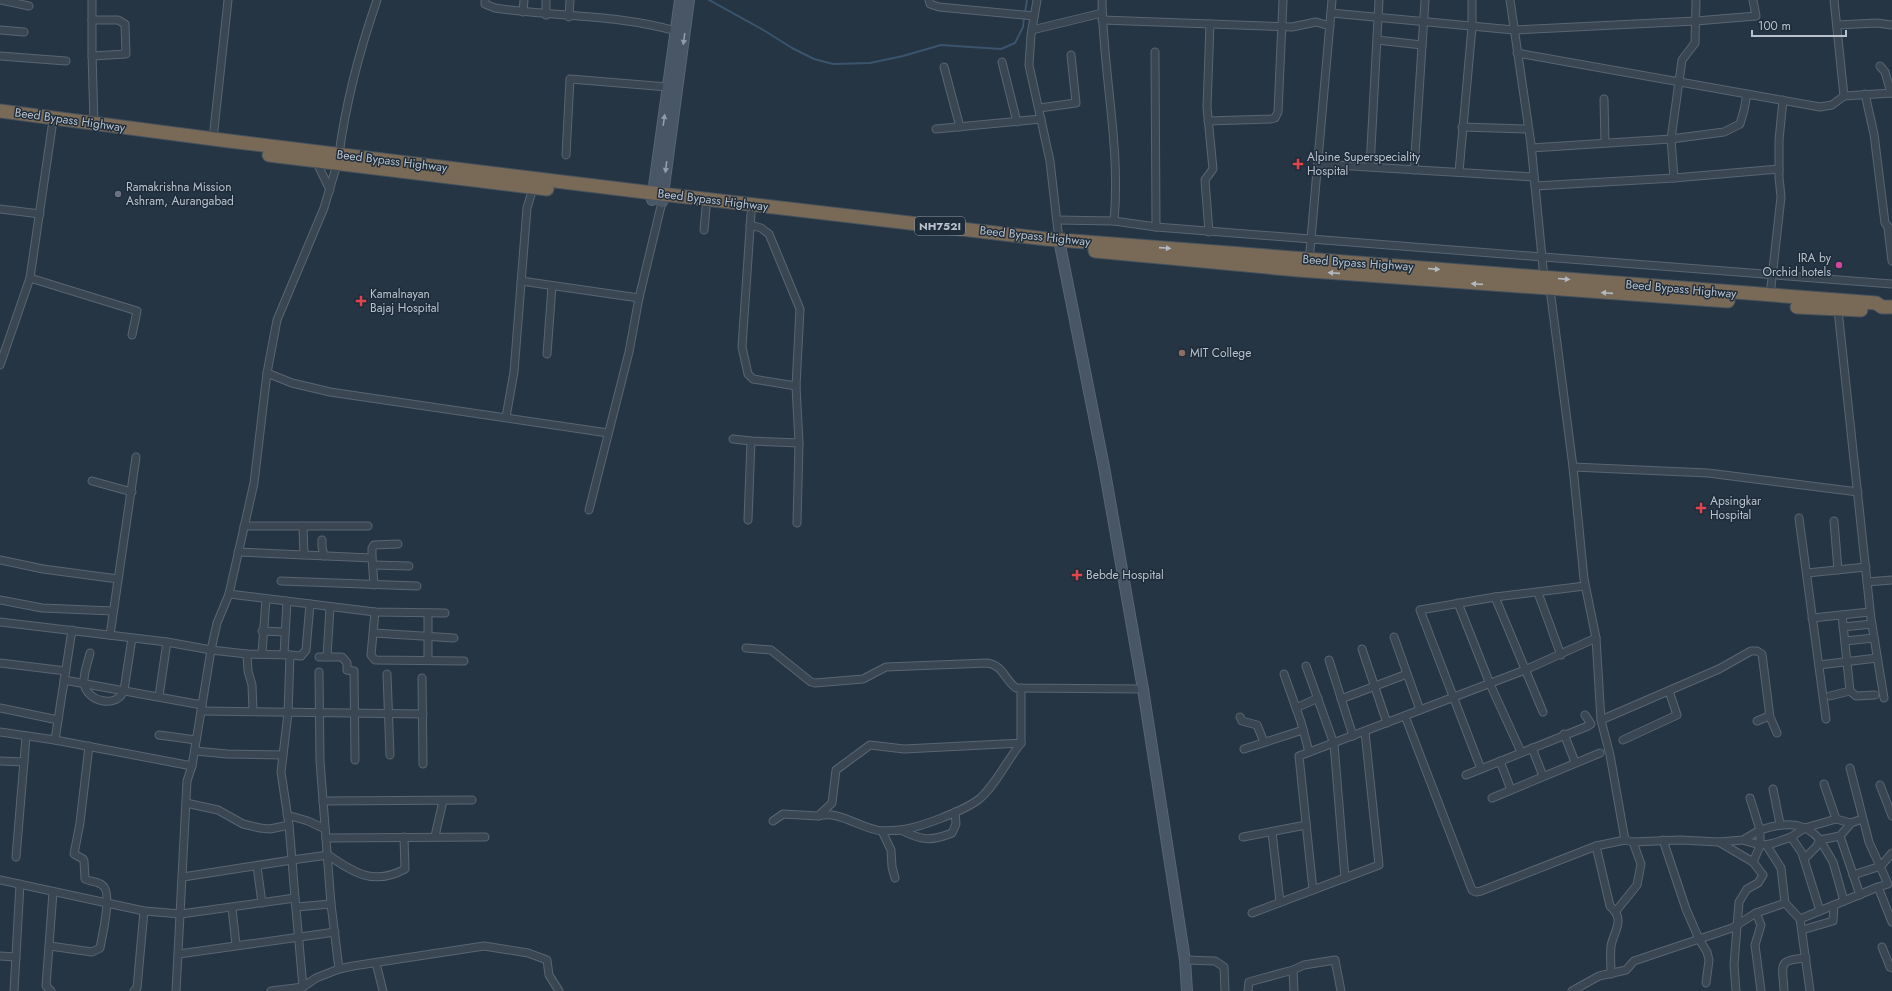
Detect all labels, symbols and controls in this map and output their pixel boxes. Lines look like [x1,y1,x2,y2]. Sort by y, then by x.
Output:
scale bar [1752,12,1846,38]
text: 100 m [1758,17,1791,35]
one-way arrow [681,33,687,45]
street label: Beed Bypass Highway [14,103,127,137]
one-way arrow [661,114,667,126]
street label: Beed Bypass Highway [336,145,449,177]
place label: Alpine Superspeciality Hospital [1307,148,1421,180]
marker: Alpine Superspeciality Hospital [1292,158,1304,170]
one-way arrow [663,161,669,173]
place label: Ramakrishna Mission Ashram, Aurangabad [126,178,234,210]
street label: Beed Bypass Highway [657,184,770,216]
marker: Ramakrishna Mission Ashram, Aurangabad [113,189,123,199]
road number: NH752I [915,217,965,235]
street label: Beed Bypass Highway [979,221,1092,251]
one-way arrow [1159,245,1171,251]
place label: IRA by Orchid hotels [1762,249,1832,281]
street label: Beed Bypass Highway [1302,250,1415,276]
marker: IRA by Orchid hotels [1834,260,1844,270]
one-way arrow [1428,266,1440,273]
one-way arrow [1328,269,1340,276]
street label: Beed Bypass Highway [1625,275,1738,303]
one-way arrow [1558,276,1570,283]
one-way arrow [1471,280,1483,287]
place label: Kamalnayan Bajaj Hospital [370,285,439,317]
one-way arrow [1601,290,1613,297]
marker: Kamalnayan Bajaj Hospital [355,295,367,307]
place label: MIT College [1190,344,1251,362]
marker: MIT College [1177,348,1187,358]
place label: Apsingkar Hospital [1710,492,1762,524]
marker: Apsingkar Hospital [1695,502,1707,514]
place label: Bebde Hospital [1086,566,1164,584]
marker: Bebde Hospital [1071,569,1083,581]

